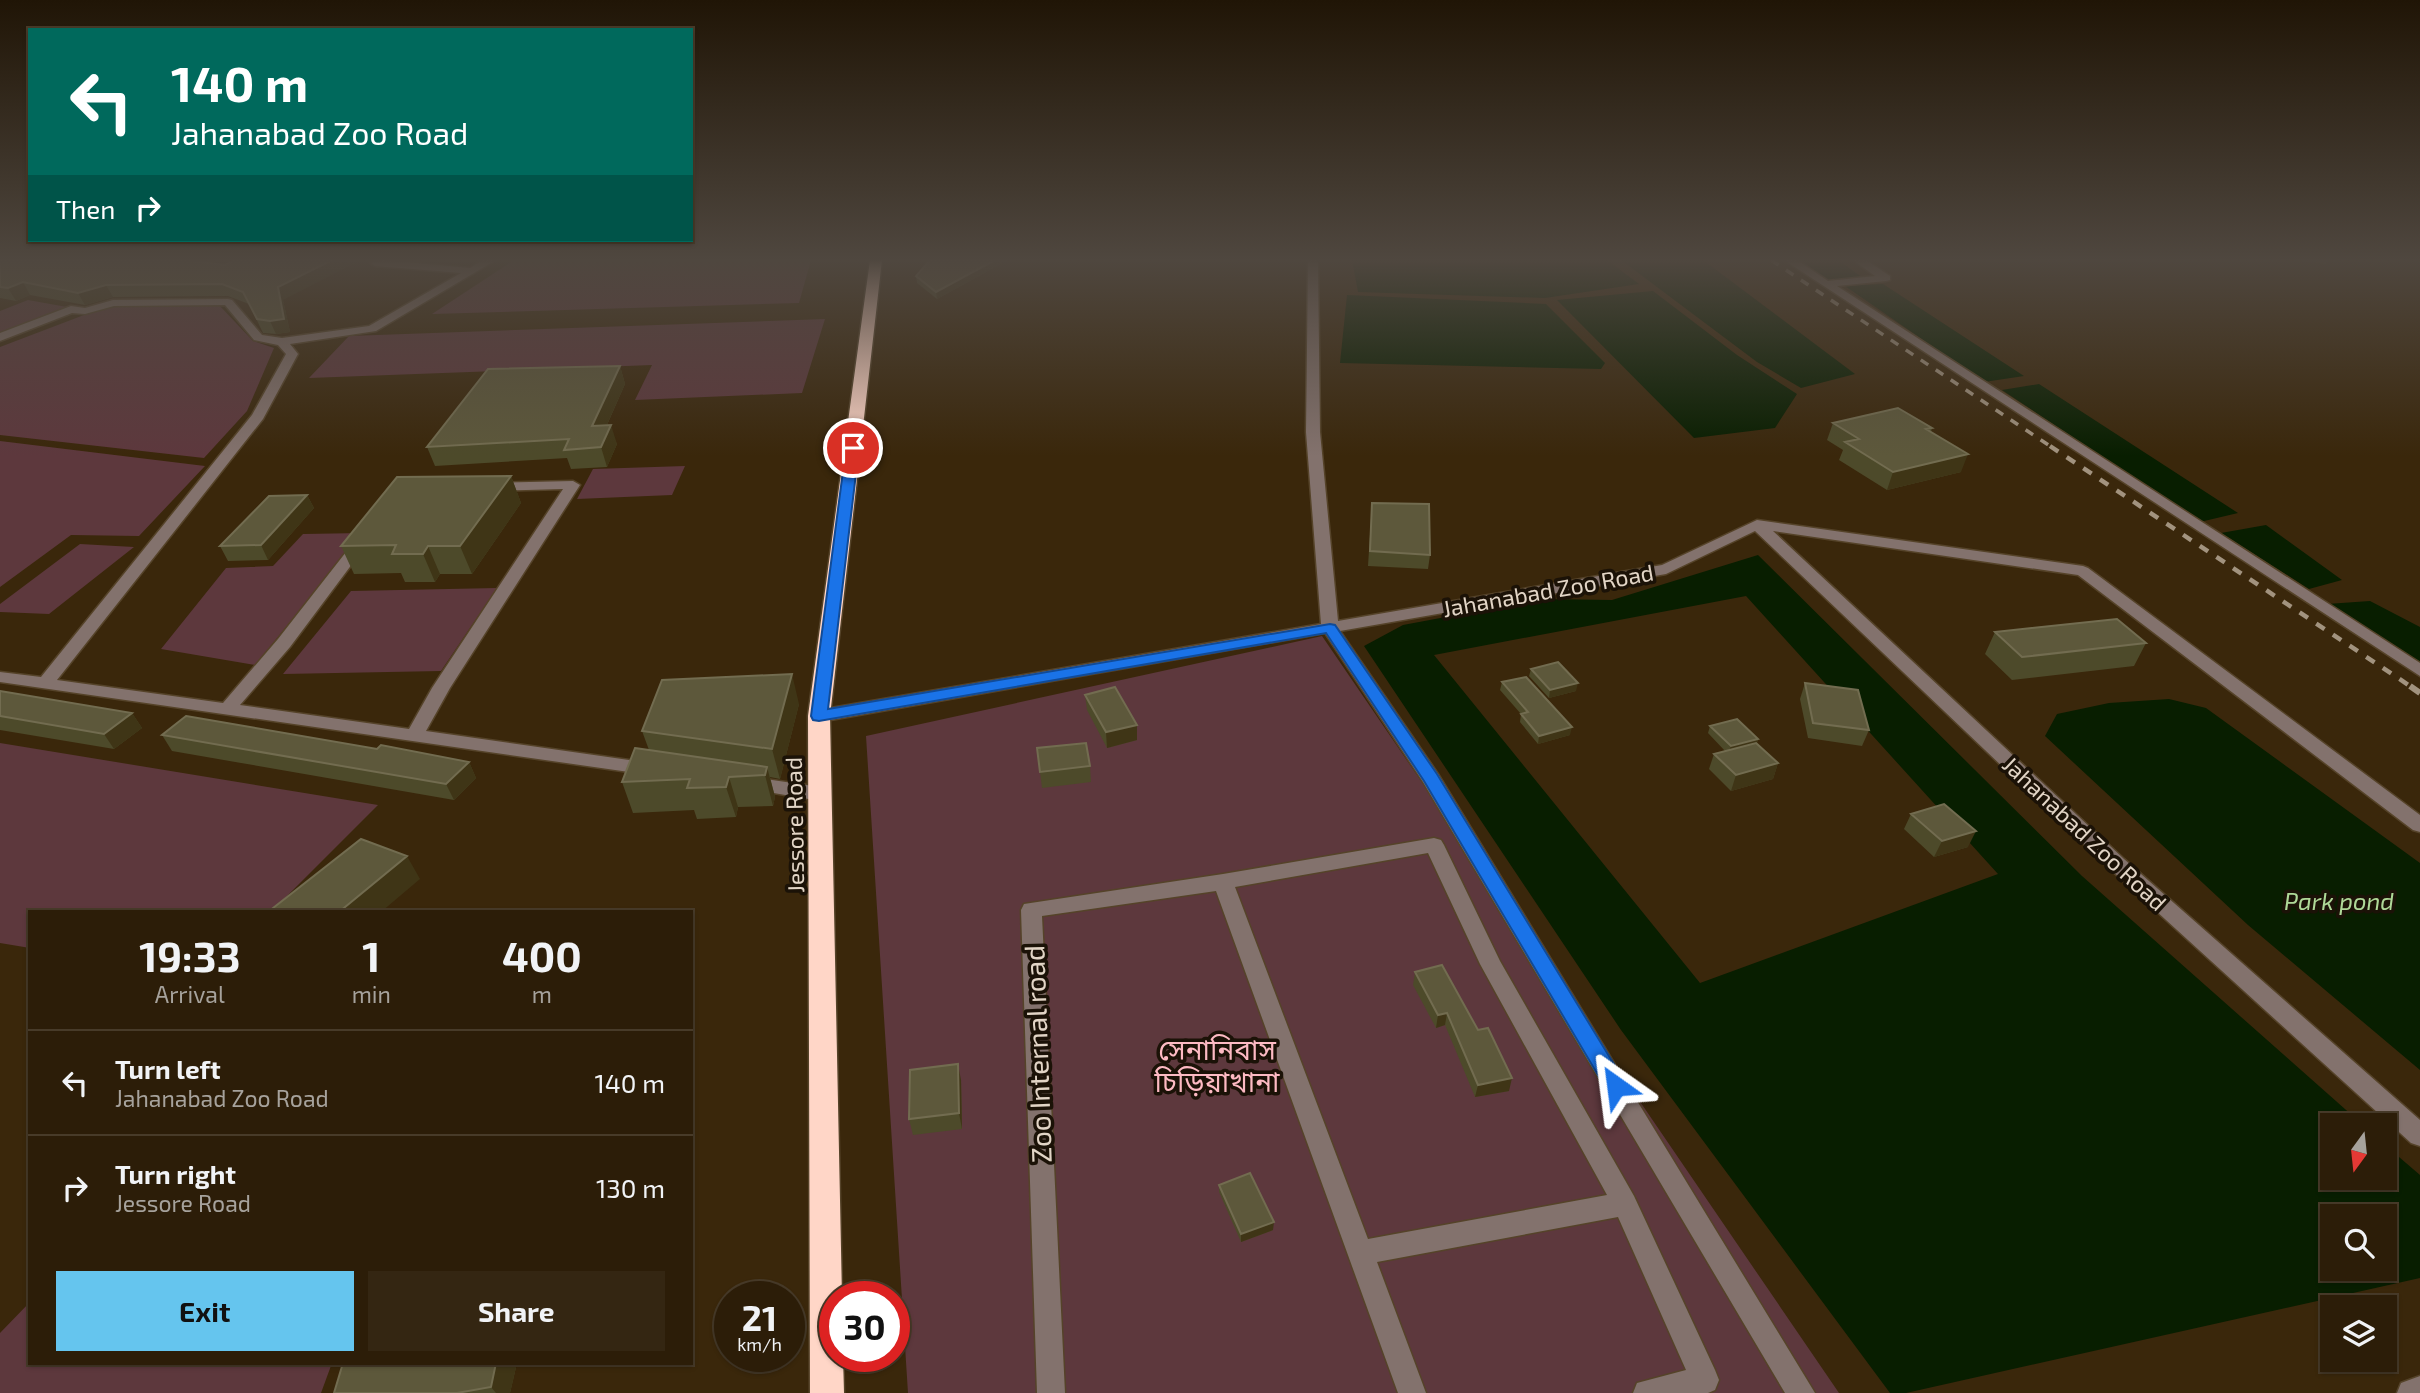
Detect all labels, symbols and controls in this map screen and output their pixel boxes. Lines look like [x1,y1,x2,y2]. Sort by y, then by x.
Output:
text: 140 m [171,53,308,112]
icon: left [56,56,147,147]
text: Jahanabad Zoo Road [171,113,468,151]
icon: right [129,189,167,227]
text: Then [56,193,115,224]
pin [823,418,883,478]
icon: arrive [834,429,872,467]
street label: Jahanabad Zoo Road [1440,558,1656,622]
street label: Jahanabad Zoo Road [1997,750,2173,916]
street label: Jessore Road [779,757,809,893]
water label: Park pond [2284,886,2394,915]
text: 19:33 [139,930,241,980]
text: 1 [362,930,380,980]
text: 400 [502,930,582,980]
street label: Zoo Internal road [1016,944,1058,1164]
text: Arrival [155,980,225,1008]
text: min [352,980,391,1008]
text: m [532,980,552,1008]
park label: সেনানিবাস চিড়িয়াখানা [1153,1032,1280,1098]
position arrow [1579,1049,1653,1123]
text: Turn left [115,1053,221,1084]
icon: left [56,1064,94,1102]
text: 140 m [594,1067,665,1098]
text: Jahanabad Zoo Road [115,1084,329,1112]
north arrow [2320,1113,2398,1190]
map controls [2320,1113,2397,1372]
text: Turn right [115,1158,236,1189]
icon: right [56,1169,94,1207]
text: 130 m [596,1172,665,1203]
text: Jessore Road [115,1189,251,1217]
button: search [2320,1204,2397,1281]
button: Exit [56,1271,354,1351]
button: Share [368,1271,665,1351]
speed limit sign: 30 [819,1281,910,1372]
button: layers [2320,1295,2397,1372]
text: 21 [742,1296,777,1338]
text: km/h [737,1333,782,1355]

